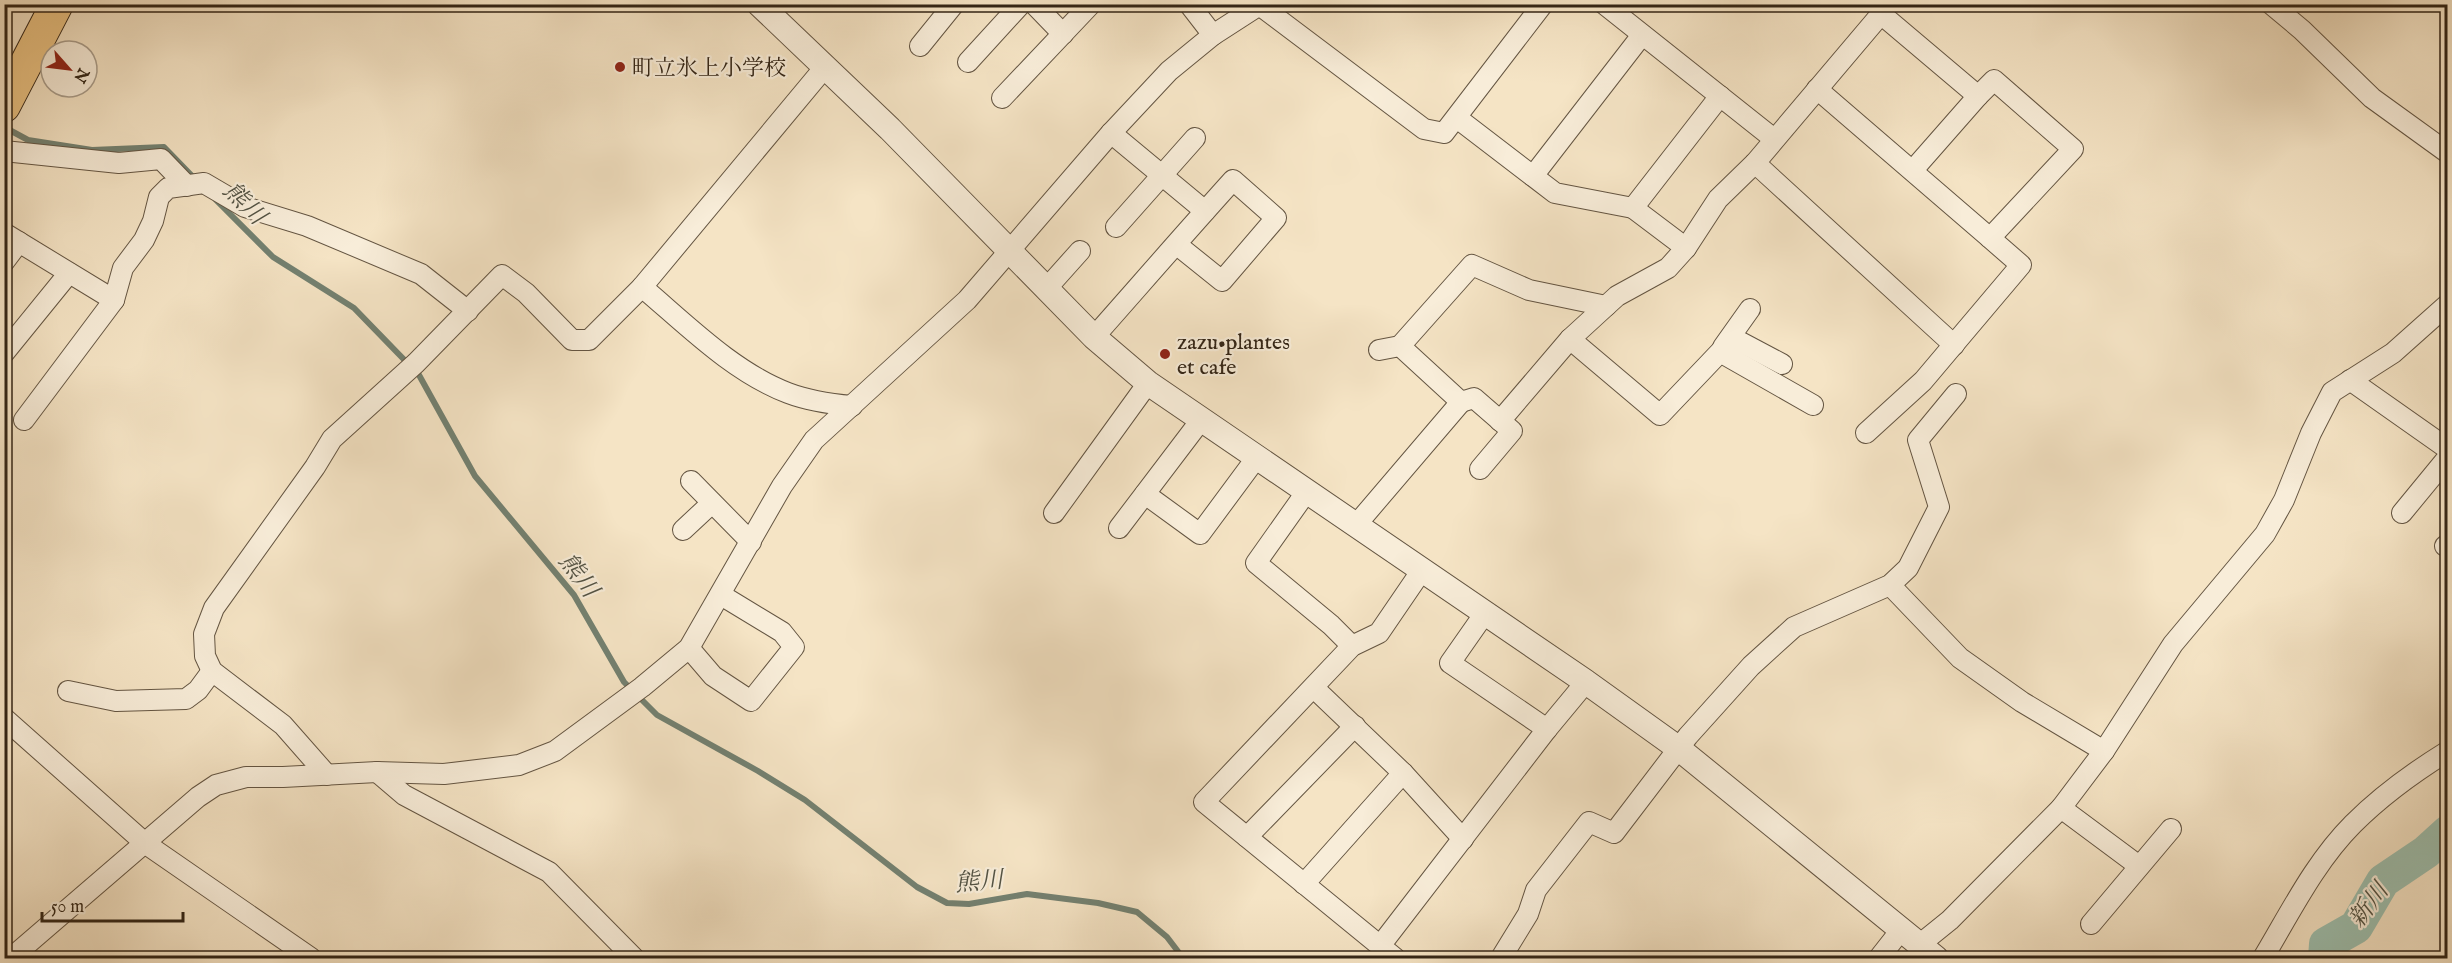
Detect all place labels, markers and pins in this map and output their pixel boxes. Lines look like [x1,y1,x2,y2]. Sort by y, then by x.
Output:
place label: 町立氷上小学校 [632,55,786,83]
marker: 町立氷上小学校 [613,60,627,74]
place label: zazu•plantes et cafe [1177,329,1290,382]
marker: zazu•plantes et cafe [1158,347,1172,361]

